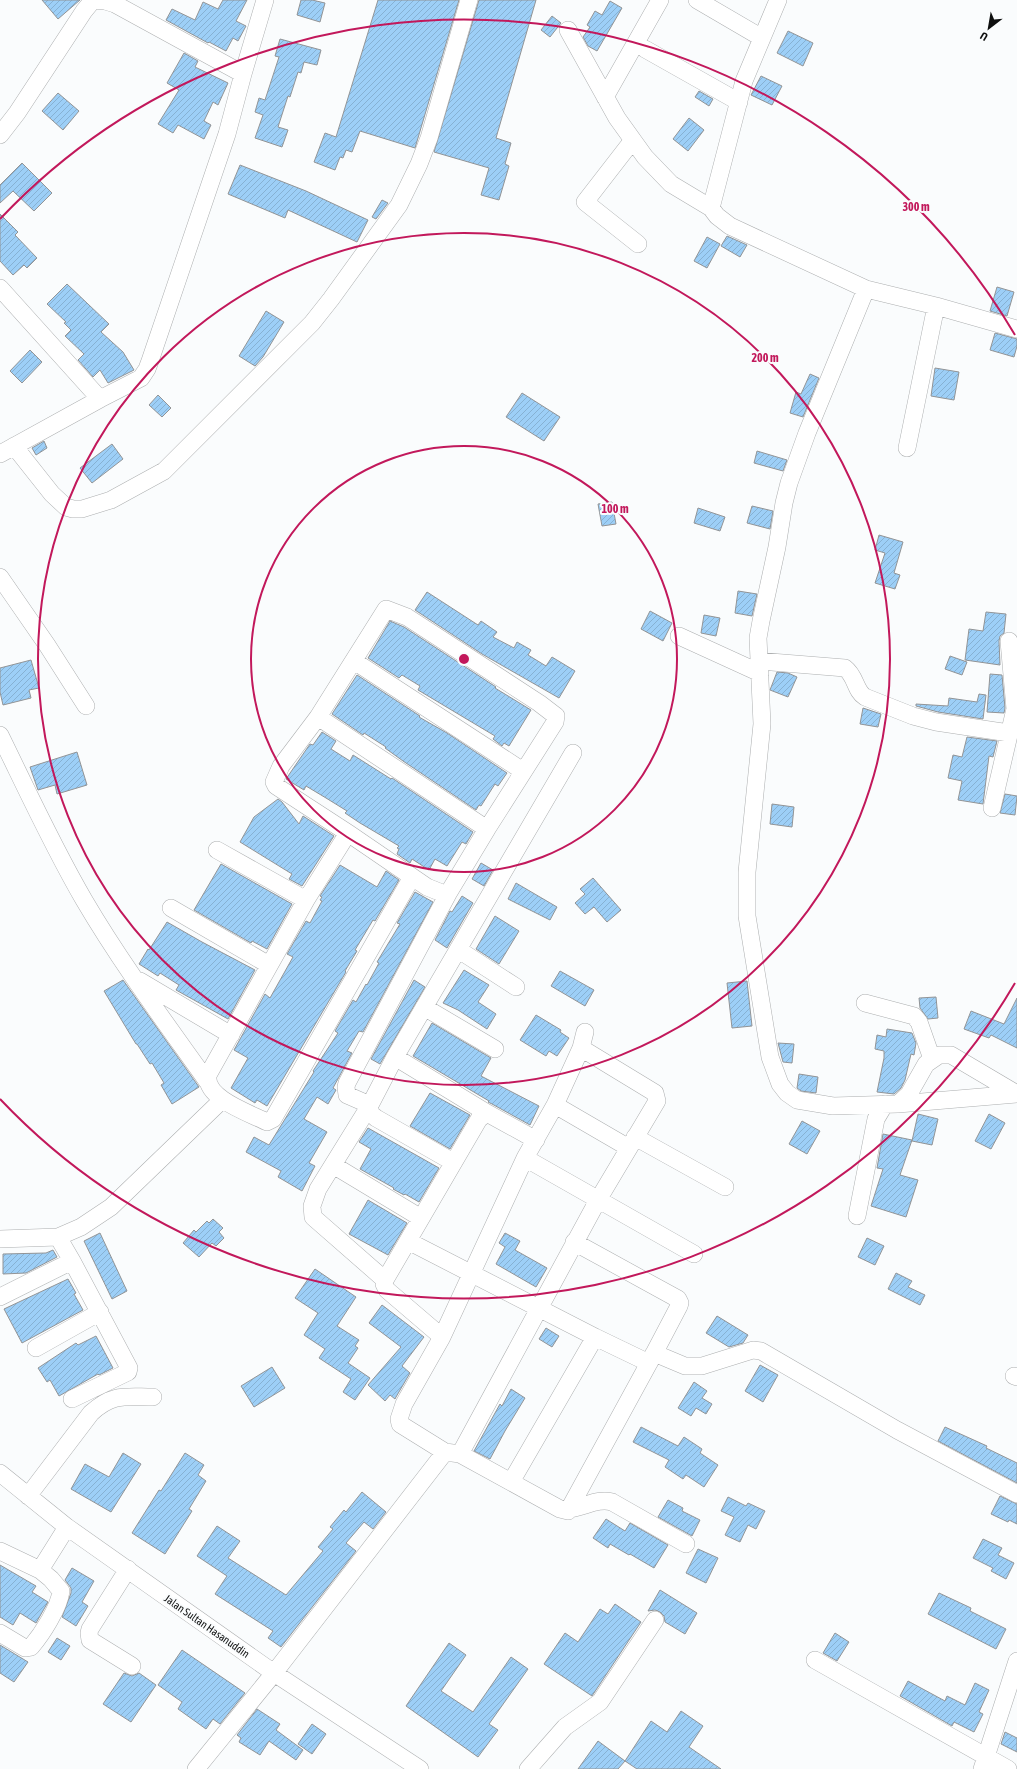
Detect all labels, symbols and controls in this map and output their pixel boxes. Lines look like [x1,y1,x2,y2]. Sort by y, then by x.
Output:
north arrow [969,8,1009,48]
text: U [978,30,990,43]
text: 300 m [902,200,930,214]
text: 200 m [751,351,779,365]
text: 100 m [601,502,629,516]
centre of rings [457,652,471,666]
street label: Jalan Sultan Hasanuddin [162,1592,252,1660]

